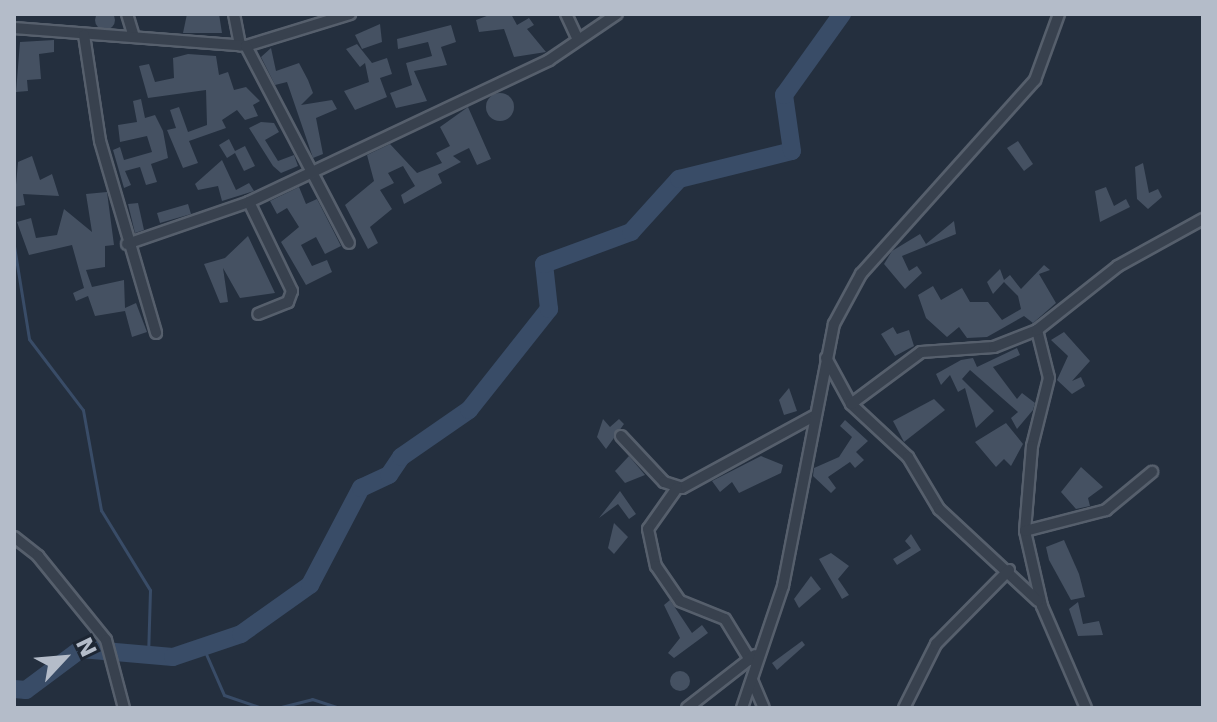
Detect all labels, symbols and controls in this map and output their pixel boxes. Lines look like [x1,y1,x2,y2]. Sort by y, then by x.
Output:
north arrow [24,618,104,698]
text: N [71,633,101,661]

